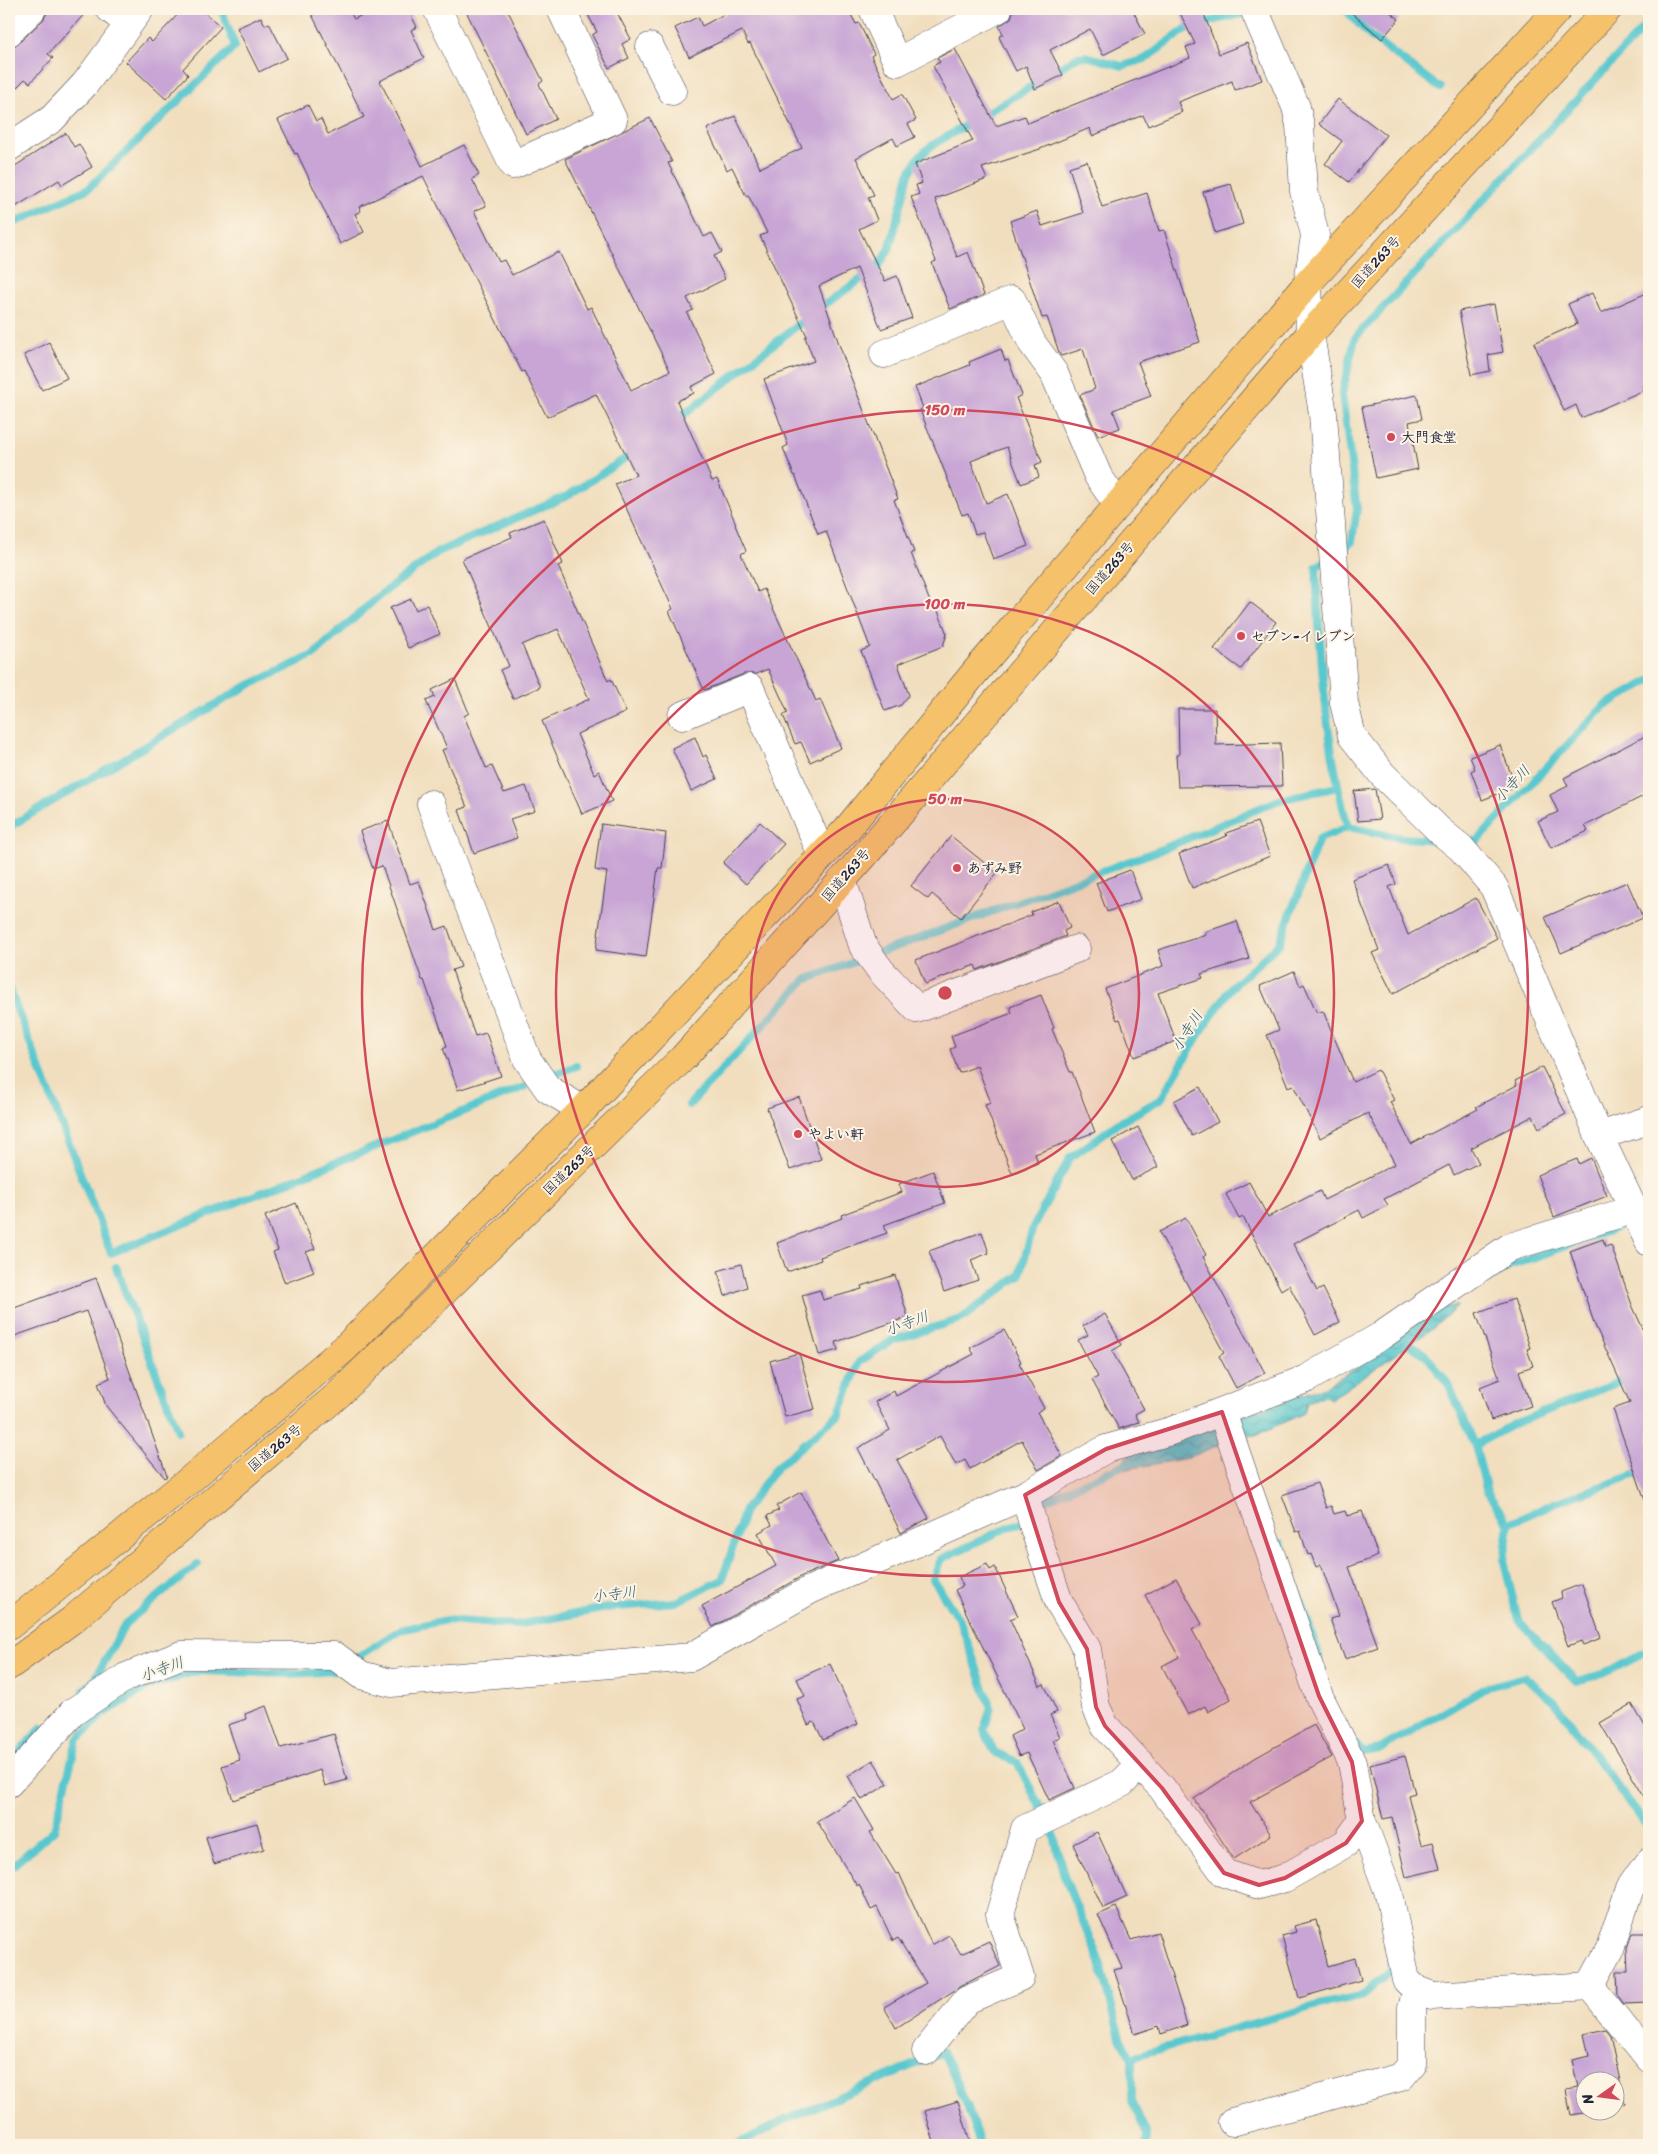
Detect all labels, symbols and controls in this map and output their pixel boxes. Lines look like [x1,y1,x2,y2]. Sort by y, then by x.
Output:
street label: 国道263号 [1345,229,1407,295]
text: 150 m [925,397,966,423]
place label: 大門食堂 [1401,425,1457,450]
marker: 大門食堂 [1385,431,1397,443]
street label: 国道263号 [1079,535,1141,601]
text: 100 m [925,591,966,617]
place label: セブン-イレブン [1251,624,1356,649]
marker: セブン-イレブン [1235,630,1247,642]
water label: 小寺川 [1487,759,1537,809]
text: 50 m [928,786,963,812]
street label: 国道263号 [815,842,877,908]
place label: あずみ野 [967,856,1022,881]
marker: あずみ野 [951,862,963,874]
centre of rings [936,984,954,1002]
water label: 小寺川 [1164,1005,1210,1057]
place label: やよい軒 [808,1122,864,1147]
marker: やよい軒 [792,1128,804,1140]
street label: 国道263号 [537,1138,601,1202]
water label: 小寺川 [881,1303,933,1343]
street label: 国道263号 [242,1417,308,1479]
water label: 小寺川 [590,1578,638,1610]
water label: 小寺川 [136,1649,188,1689]
north arrow [1576,2072,1626,2122]
text: N [1574,2091,1601,2108]

